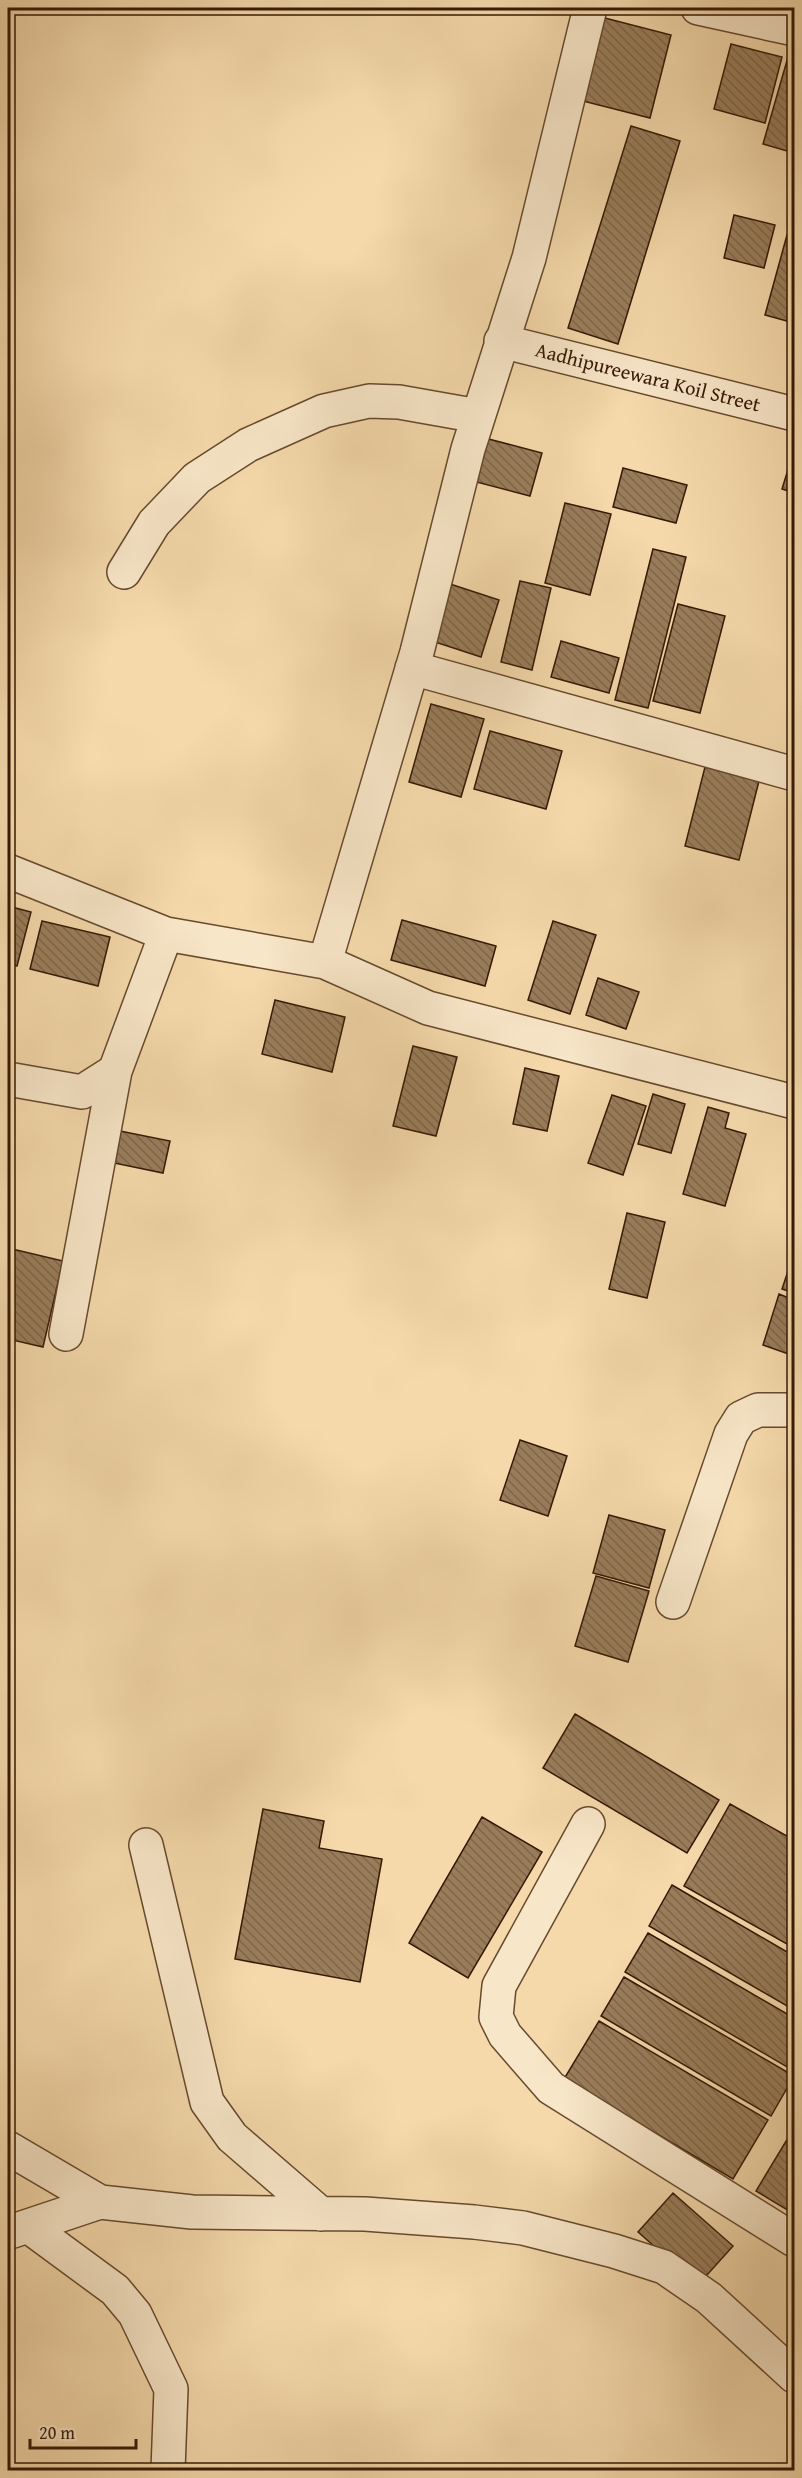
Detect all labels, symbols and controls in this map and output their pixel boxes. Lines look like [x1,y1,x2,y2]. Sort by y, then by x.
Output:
street label: Aadhipureewara Koil Street [533,335,764,419]
scale bar [30,2412,136,2450]
text: 20 m [39,2419,75,2446]

